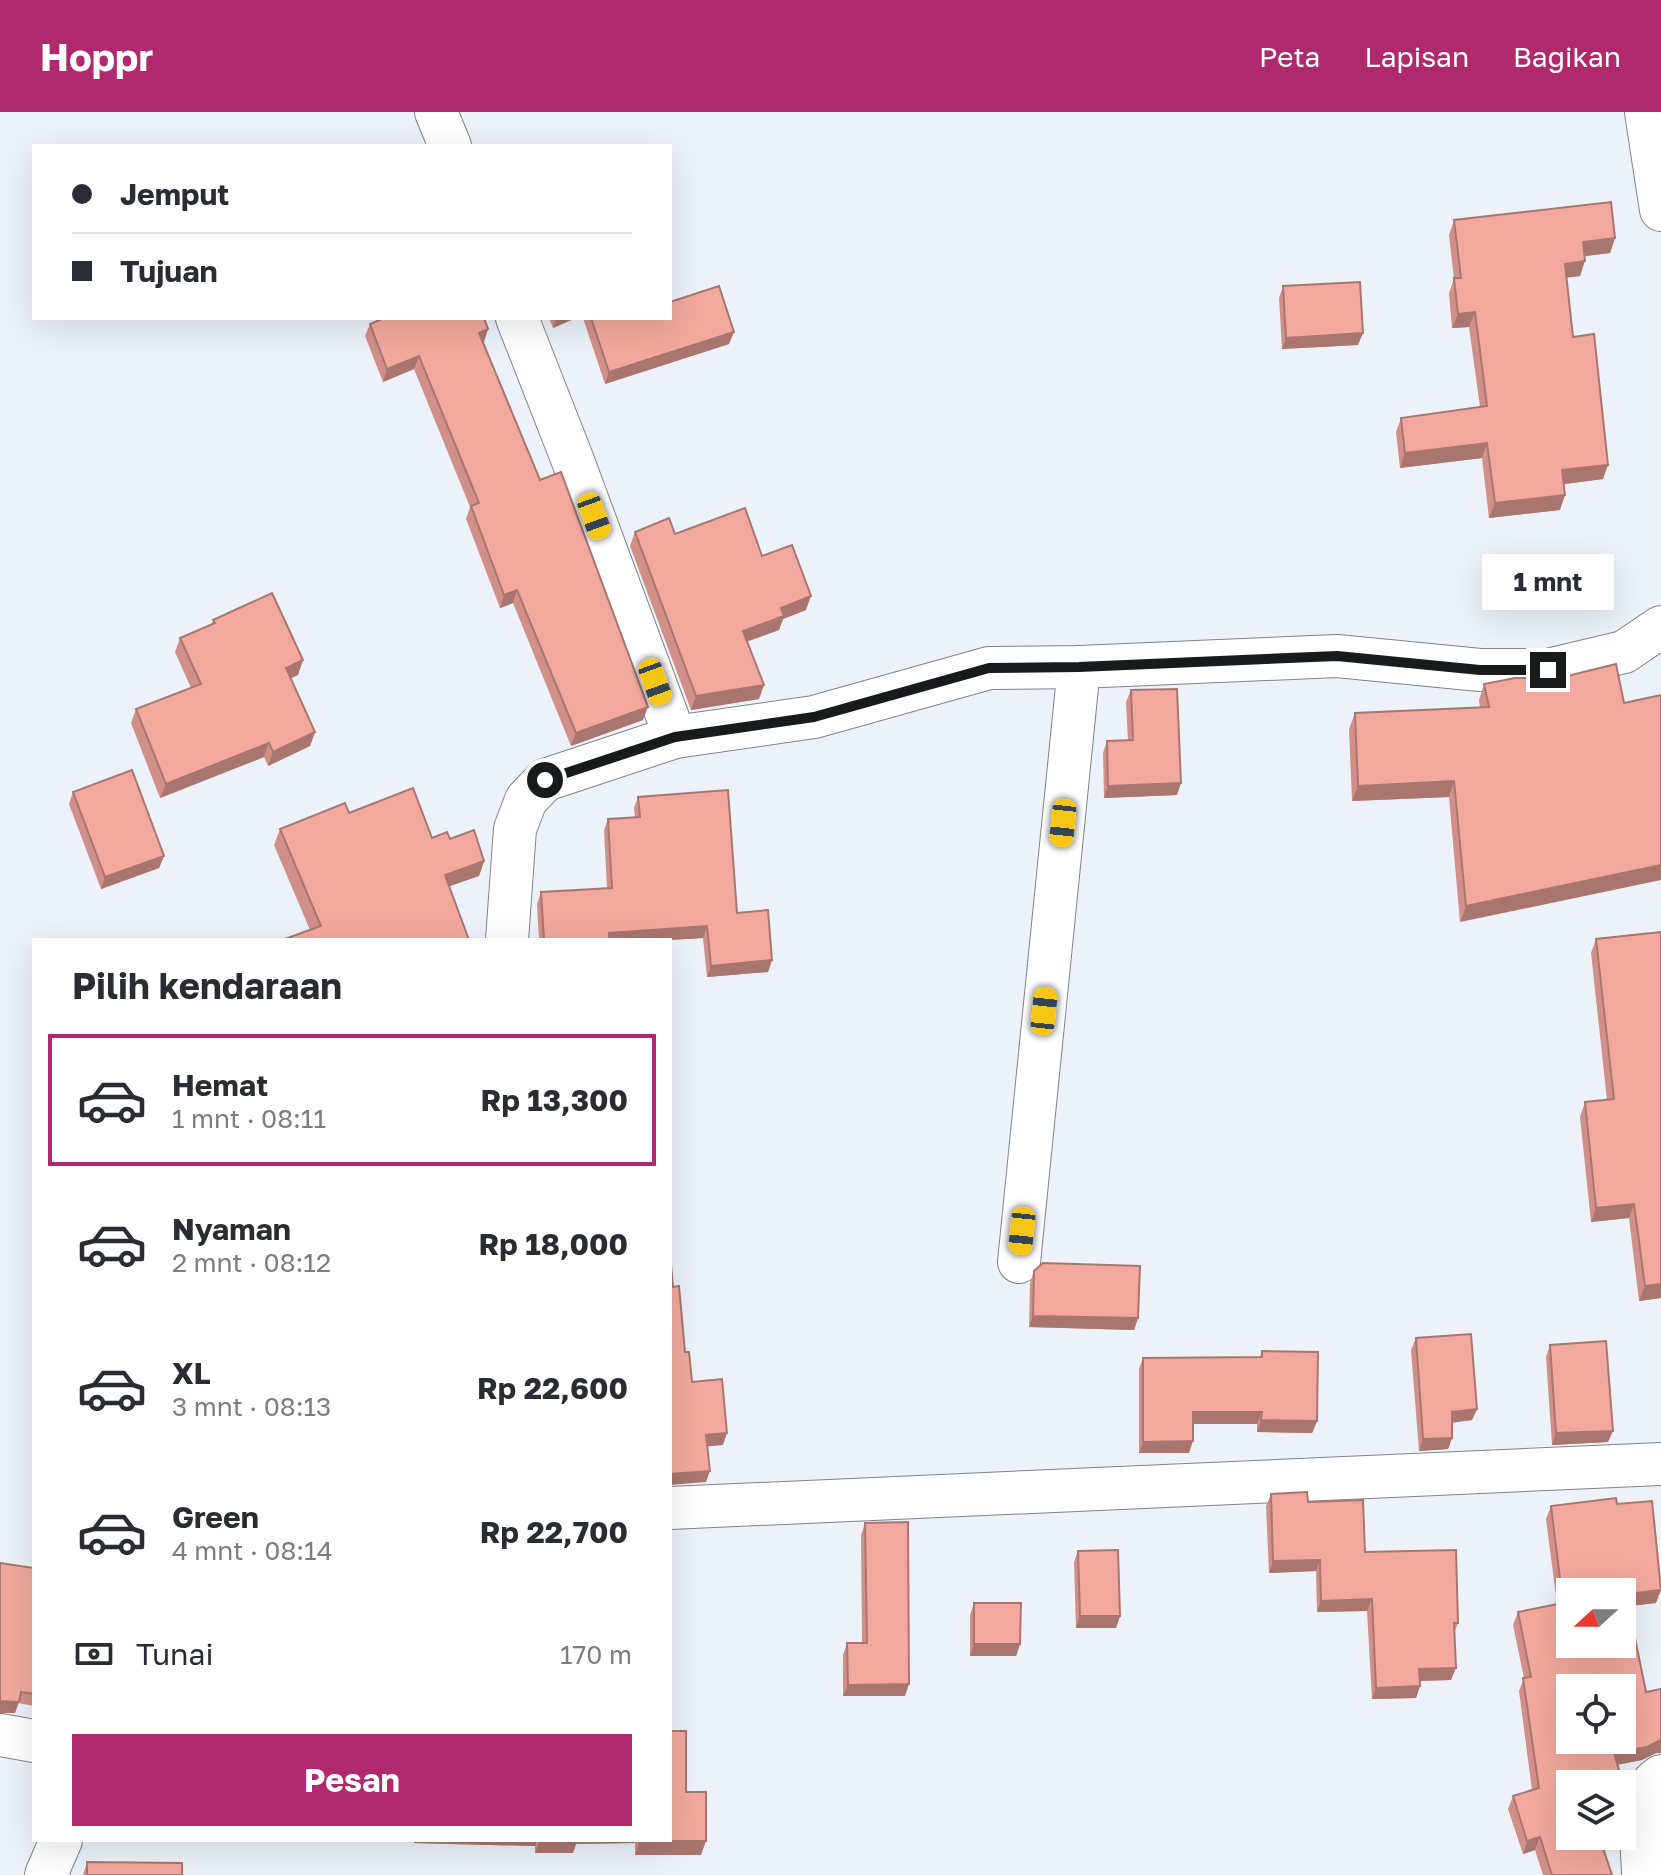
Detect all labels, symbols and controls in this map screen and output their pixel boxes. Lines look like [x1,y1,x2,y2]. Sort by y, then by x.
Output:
text: Hoppr [40,34,153,79]
text: Peta [1259,40,1320,73]
text: Lapisan [1364,40,1469,73]
text: Bagikan [1513,40,1621,73]
text: Jemput [120,176,229,212]
text: Tujuan [120,253,218,289]
car [575,489,613,543]
callout: 1 mnt [1482,554,1614,610]
text: 1 mnt [1514,566,1582,597]
route end [1530,652,1566,688]
car [636,655,674,709]
route start [527,762,563,798]
car [1049,798,1077,848]
text: Pilih kendaraan [72,964,342,1007]
car [1030,986,1058,1036]
icon: car [76,1064,148,1136]
text: Hemat [172,1067,268,1103]
text: Rp 13,300 [481,1082,628,1118]
text: 1 mnt · 08:11 [172,1103,326,1134]
car [1008,1206,1036,1256]
icon: car [76,1208,148,1280]
text: Nyaman [172,1211,291,1247]
text: Rp 18,000 [478,1226,628,1262]
text: 2 mnt · 08:12 [172,1247,331,1278]
icon: car [76,1352,148,1424]
text: XL [172,1355,211,1391]
text: Rp 22,600 [477,1370,628,1406]
text: 3 mnt · 08:13 [172,1391,331,1422]
icon: car [76,1496,148,1568]
text: Green [172,1499,259,1535]
text: Rp 22,700 [480,1514,628,1550]
text: 4 mnt · 08:14 [172,1535,333,1566]
north arrow [1556,1578,1636,1658]
map controls [1556,1578,1636,1850]
icon: cash [72,1632,116,1676]
text: Tunai [136,1636,214,1672]
text: 170 m [560,1639,632,1670]
button: locate [1556,1674,1636,1754]
button: Pesan [72,1734,632,1826]
button: layers [1556,1770,1636,1850]

